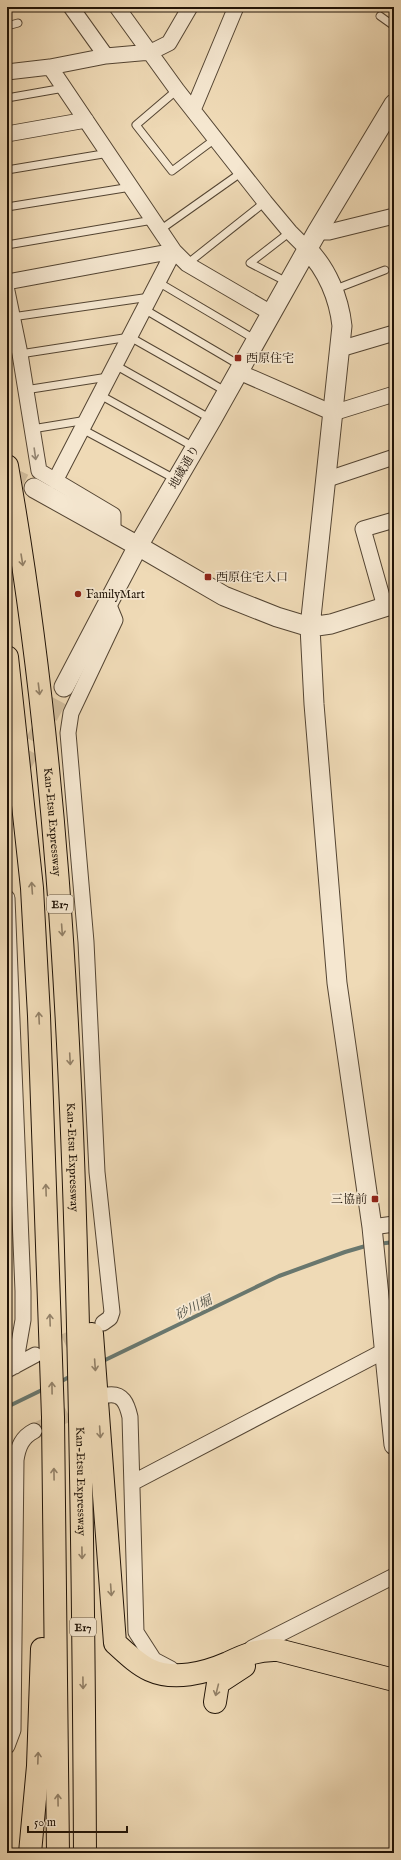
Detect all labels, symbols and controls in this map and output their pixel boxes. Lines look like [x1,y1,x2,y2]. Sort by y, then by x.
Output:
place label: 西原住宅 [246,351,294,366]
marker: 西原住宅 [233,353,243,363]
street label: 地蔵通り [166,443,203,492]
one-way arrow [31,447,39,460]
one-way arrow [18,553,26,566]
place label: 西原住宅入口 [216,570,288,585]
marker: 西原住宅入口 [203,572,213,582]
place label: FamilyMart [86,587,145,602]
marker: FamilyMart [73,589,83,599]
one-way arrow [35,682,43,695]
street label: Kan-Etsu Expressway [40,767,64,877]
one-way arrow [29,882,36,895]
road number: E17 [47,895,73,913]
one-way arrow [58,923,65,936]
one-way arrow [35,1012,43,1025]
one-way arrow [66,1052,73,1065]
street label: Kan-Etsu Expressway [63,1102,82,1212]
one-way arrow [42,1184,50,1197]
place label: 三協前 [331,1192,367,1207]
marker: 三協前 [370,1194,380,1204]
water label: 砂川堀 [172,1291,217,1325]
one-way arrow [46,1314,54,1327]
one-way arrow [91,1358,98,1371]
one-way arrow [48,1382,56,1395]
one-way arrow [96,1425,103,1438]
street label: Kan-Etsu Expressway [72,1426,89,1536]
one-way arrow [50,1468,58,1481]
one-way arrow [78,1546,86,1559]
one-way arrow [108,1583,115,1596]
road number: E17 [70,1618,96,1636]
one-way arrow [79,1676,87,1689]
one-way arrow [212,1683,220,1696]
one-way arrow [34,1752,42,1765]
one-way arrow [54,1794,62,1807]
scale bar [28,1808,127,1834]
text: 50 m [34,1815,56,1830]

